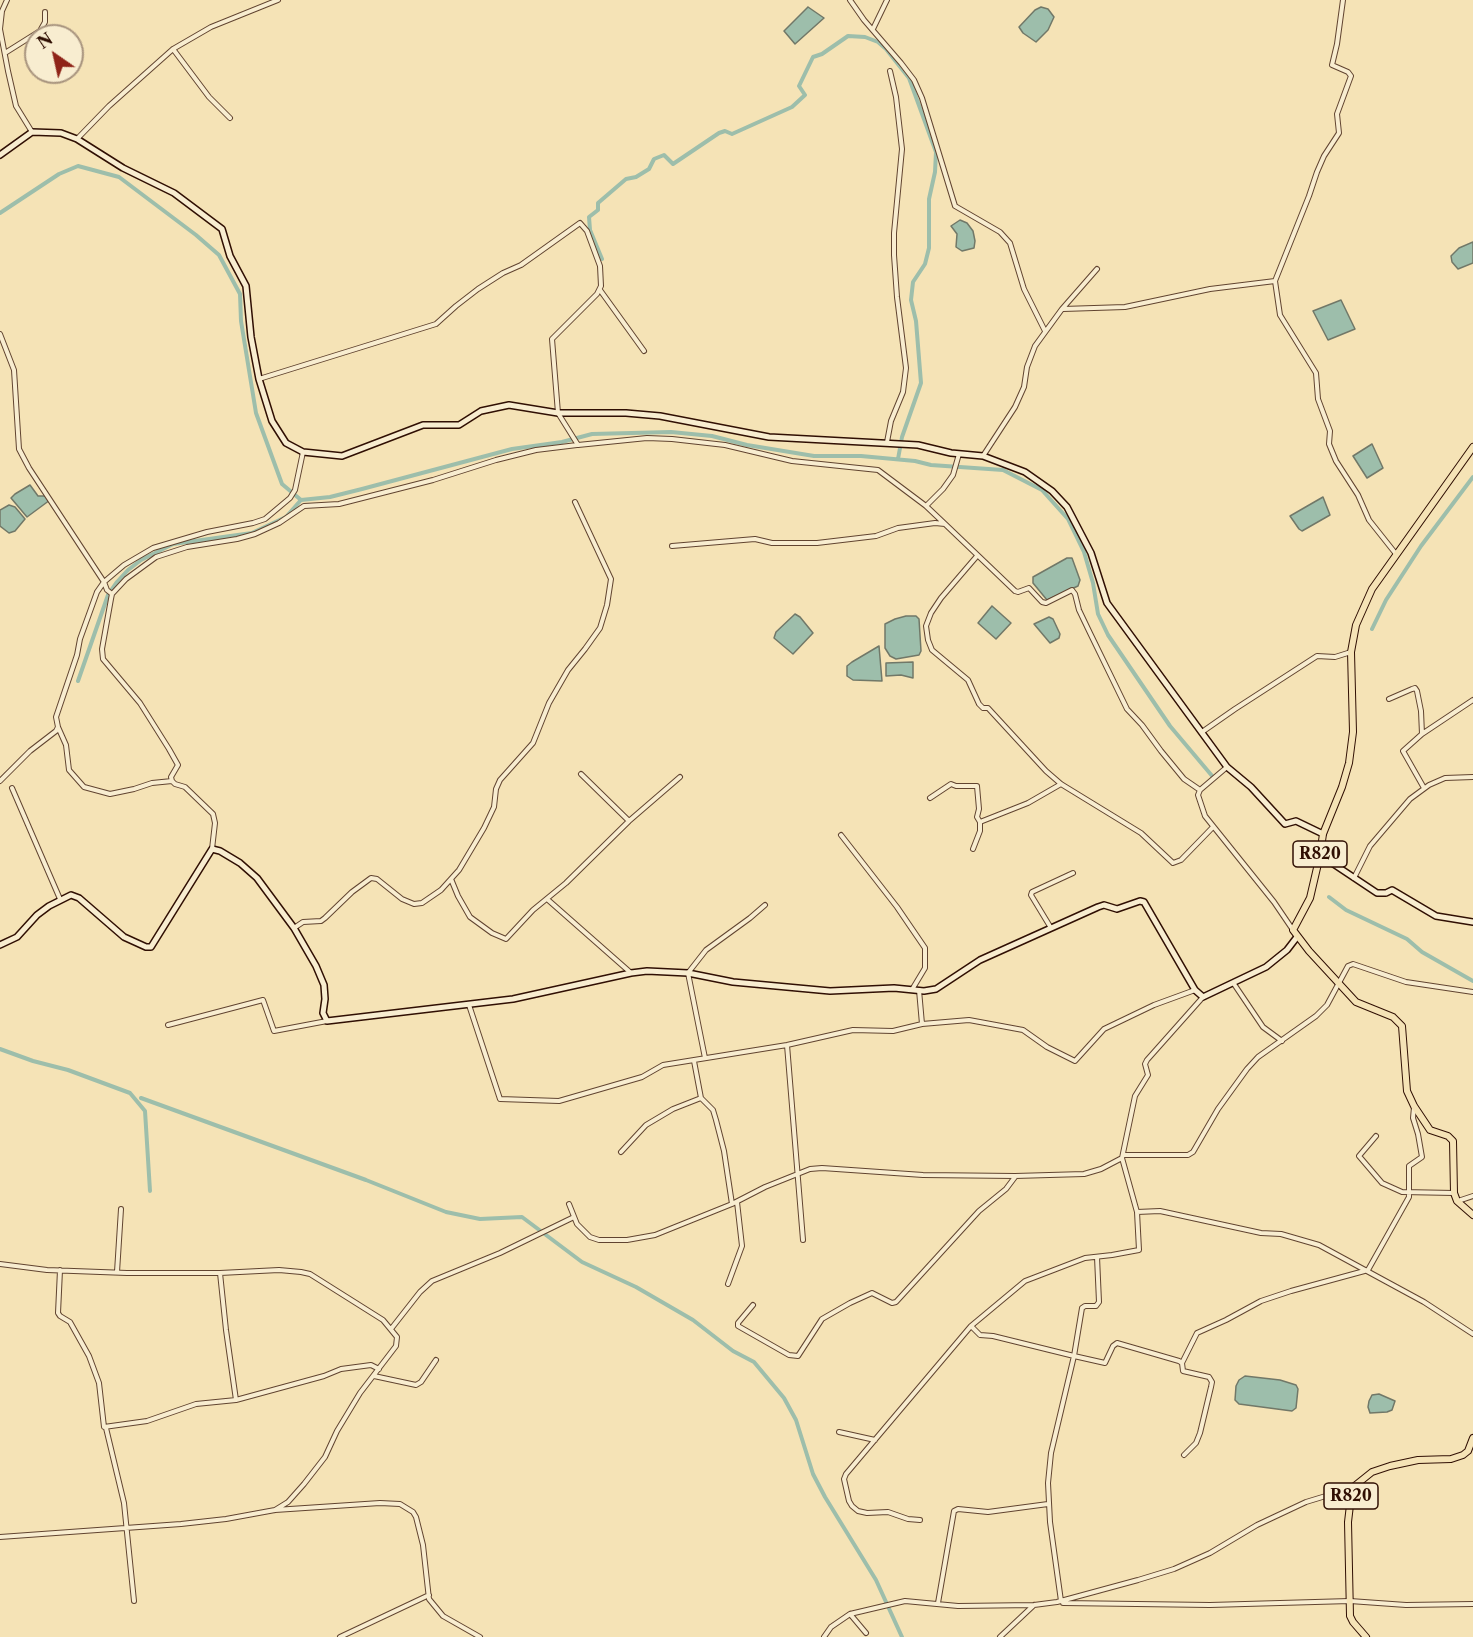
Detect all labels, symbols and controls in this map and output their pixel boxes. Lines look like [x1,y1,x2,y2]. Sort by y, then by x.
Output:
north arrow [24,24,84,84]
text: N [34,29,56,53]
road number: R820 [1293,841,1347,867]
road number: R820 [1324,1483,1378,1509]

